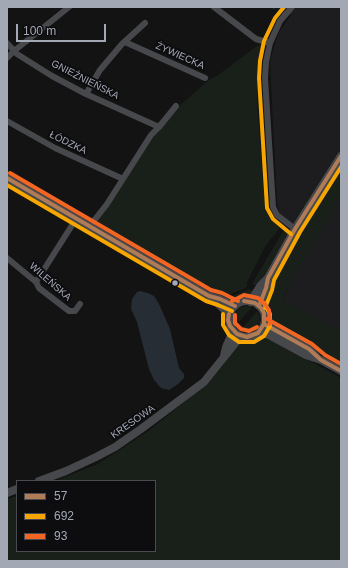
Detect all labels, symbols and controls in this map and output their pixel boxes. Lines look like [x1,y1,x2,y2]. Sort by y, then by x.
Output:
scale bar [18,16,108,42]
text: 100 m [23,24,56,38]
street label: ŻYWIECKA [154,40,206,72]
street label: GNIEŹNIEŃSKA [49,58,121,102]
street label: ŁÓDZKA [47,129,89,157]
street label: WILEŃSKA [27,261,73,303]
unlabelled marker [170,278,180,288]
street label: KRESOWA [109,403,157,441]
legend [16,480,156,552]
text: 57 [54,489,67,503]
text: 692 [54,509,74,523]
text: 93 [54,529,67,543]

